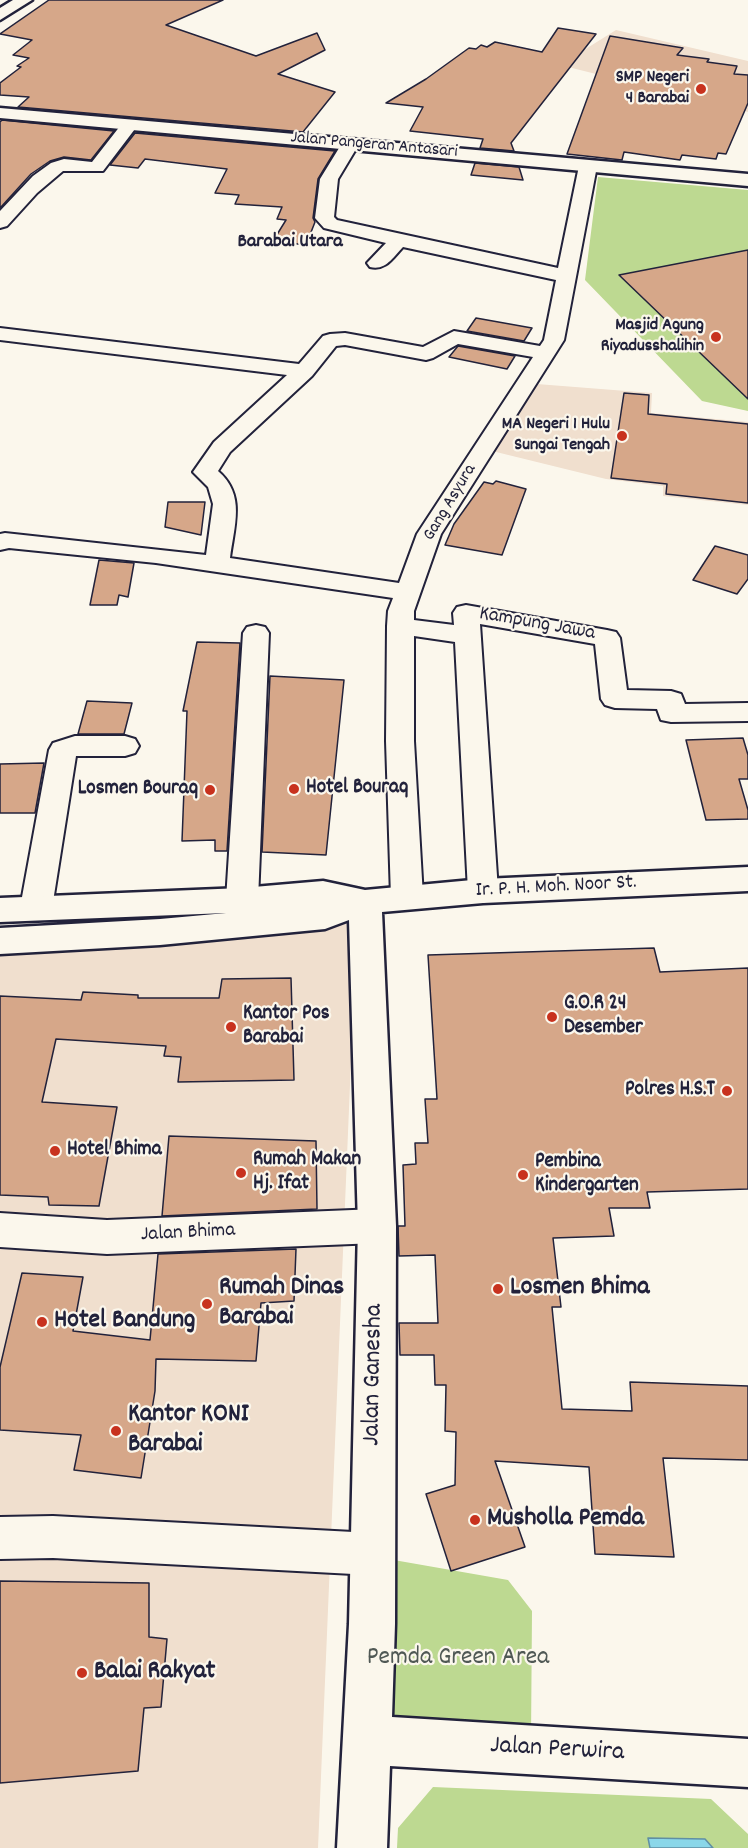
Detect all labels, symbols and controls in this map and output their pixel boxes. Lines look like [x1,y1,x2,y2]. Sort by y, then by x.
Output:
place label: SMP Negeri 4 Barabai [616,68,689,110]
marker: SMP Negeri 4 Barabai [694,82,708,96]
street label: Jalan Pangeran Antasari [290,128,458,164]
district label: Barabai Utara [237,231,343,255]
place label: Masjid Agung Riyadusshalihin [601,316,704,358]
marker: Masjid Agung Riyadusshalihin [709,330,723,344]
place label: MA Negeri 1 Hulu Sungai Tengah [502,415,610,458]
marker: MA Negeri 1 Hulu Sungai Tengah [615,429,629,443]
street label: Gang Asyura [420,461,482,545]
street label: Kampung Jawa [477,602,597,648]
place label: Hotel Bouraq [306,776,408,802]
place label: Losmen Bouraq [78,777,198,803]
marker: Hotel Bouraq [287,782,301,796]
marker: Losmen Bouraq [203,783,217,797]
street label: Ir. P. H. Moh. Noor St. [475,871,637,905]
place label: G.O.R 24 Desember [564,992,643,1042]
place label: Kantor Pos Barabai [243,1002,330,1052]
marker: G.O.R 24 Desember [545,1010,559,1024]
marker: Kantor Pos Barabai [224,1020,238,1034]
place label: Polres H.S.T [625,1078,715,1104]
marker: Polres H.S.T [720,1084,734,1098]
place label: Hotel Bhima [67,1138,162,1164]
marker: Hotel Bhima [48,1144,62,1158]
place label: Rumah Makan Hj. Ifat [253,1148,361,1198]
place label: Pembina Kindergarten [535,1150,639,1200]
marker: Rumah Makan Hj. Ifat [234,1166,248,1180]
marker: Pembina Kindergarten [516,1168,530,1182]
street label: Jalan Bhima [140,1219,236,1249]
place label: Rumah Dinas Barabai [219,1273,344,1334]
place label: Losmen Bhima [510,1273,649,1305]
marker: Losmen Bhima [491,1282,505,1296]
marker: Rumah Dinas Barabai [200,1297,214,1311]
street label: Jalan Ganesha [358,1304,392,1446]
place label: Hotel Bandung [54,1306,195,1338]
marker: Hotel Bandung [35,1315,49,1329]
place label: Kantor KONI Barabai [128,1400,249,1462]
marker: Kantor KONI Barabai [109,1424,123,1438]
place label: Musholla Pemda [487,1504,644,1536]
marker: Musholla Pemda [468,1513,482,1527]
park label: Pemda Green Area [367,1643,549,1675]
place label: Balai Rakyat [94,1657,215,1689]
marker: Balai Rakyat [75,1666,89,1680]
street label: Jalan Perwira [489,1732,625,1770]

